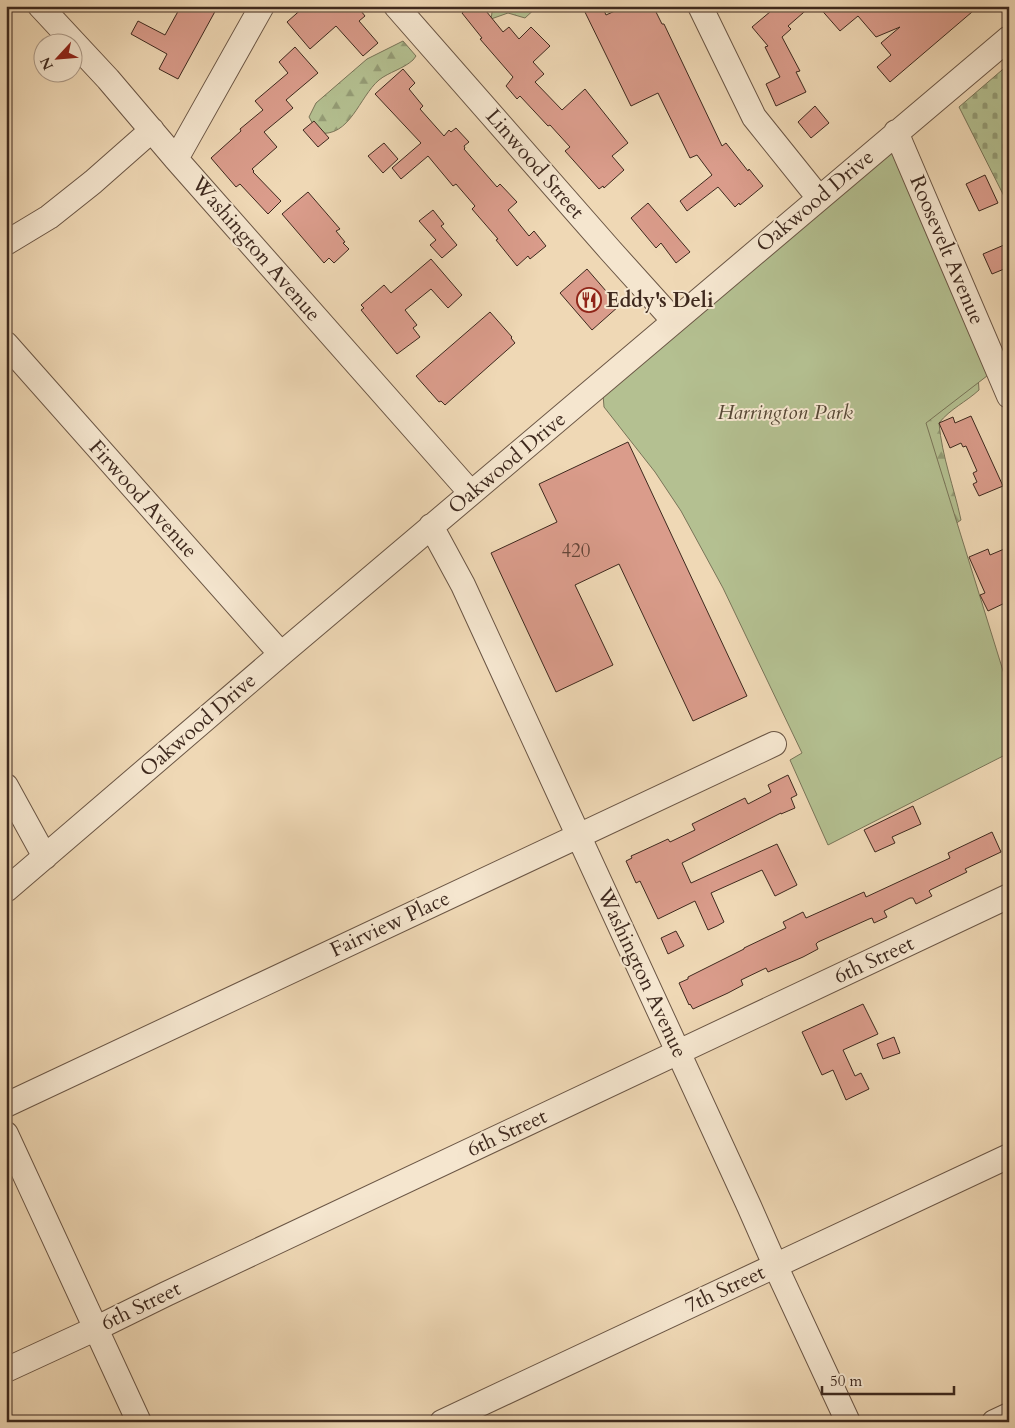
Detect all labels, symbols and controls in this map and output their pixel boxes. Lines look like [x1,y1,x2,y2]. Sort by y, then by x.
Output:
north arrow [32,32,82,82]
text: N [36,54,58,73]
street label: Linwood Street [479,103,591,226]
street label: Oakwood Drive [750,143,880,259]
street label: Washington Avenue [184,169,327,328]
street label: Roosevelt Avenue [902,171,992,329]
place label: Eddy's Deli [606,286,714,315]
restaurant icon: Eddy's Deli [576,287,602,313]
park label: Harrington Park [717,398,853,427]
street label: Oakwood Drive [442,405,572,521]
street label: Firwood Avenue [82,434,204,564]
house number: 420 [561,538,591,564]
street label: Oakwood Drive [134,666,262,784]
street label: Washington Avenue [590,883,694,1063]
street label: Fairview Place [325,884,455,964]
street label: 6th Street [829,929,919,991]
street label: 6th Street [462,1102,552,1164]
street label: 7th Street [680,1258,770,1320]
street label: 6th Street [96,1274,186,1338]
scale bar [822,1363,955,1395]
text: 50 m [830,1371,862,1391]

